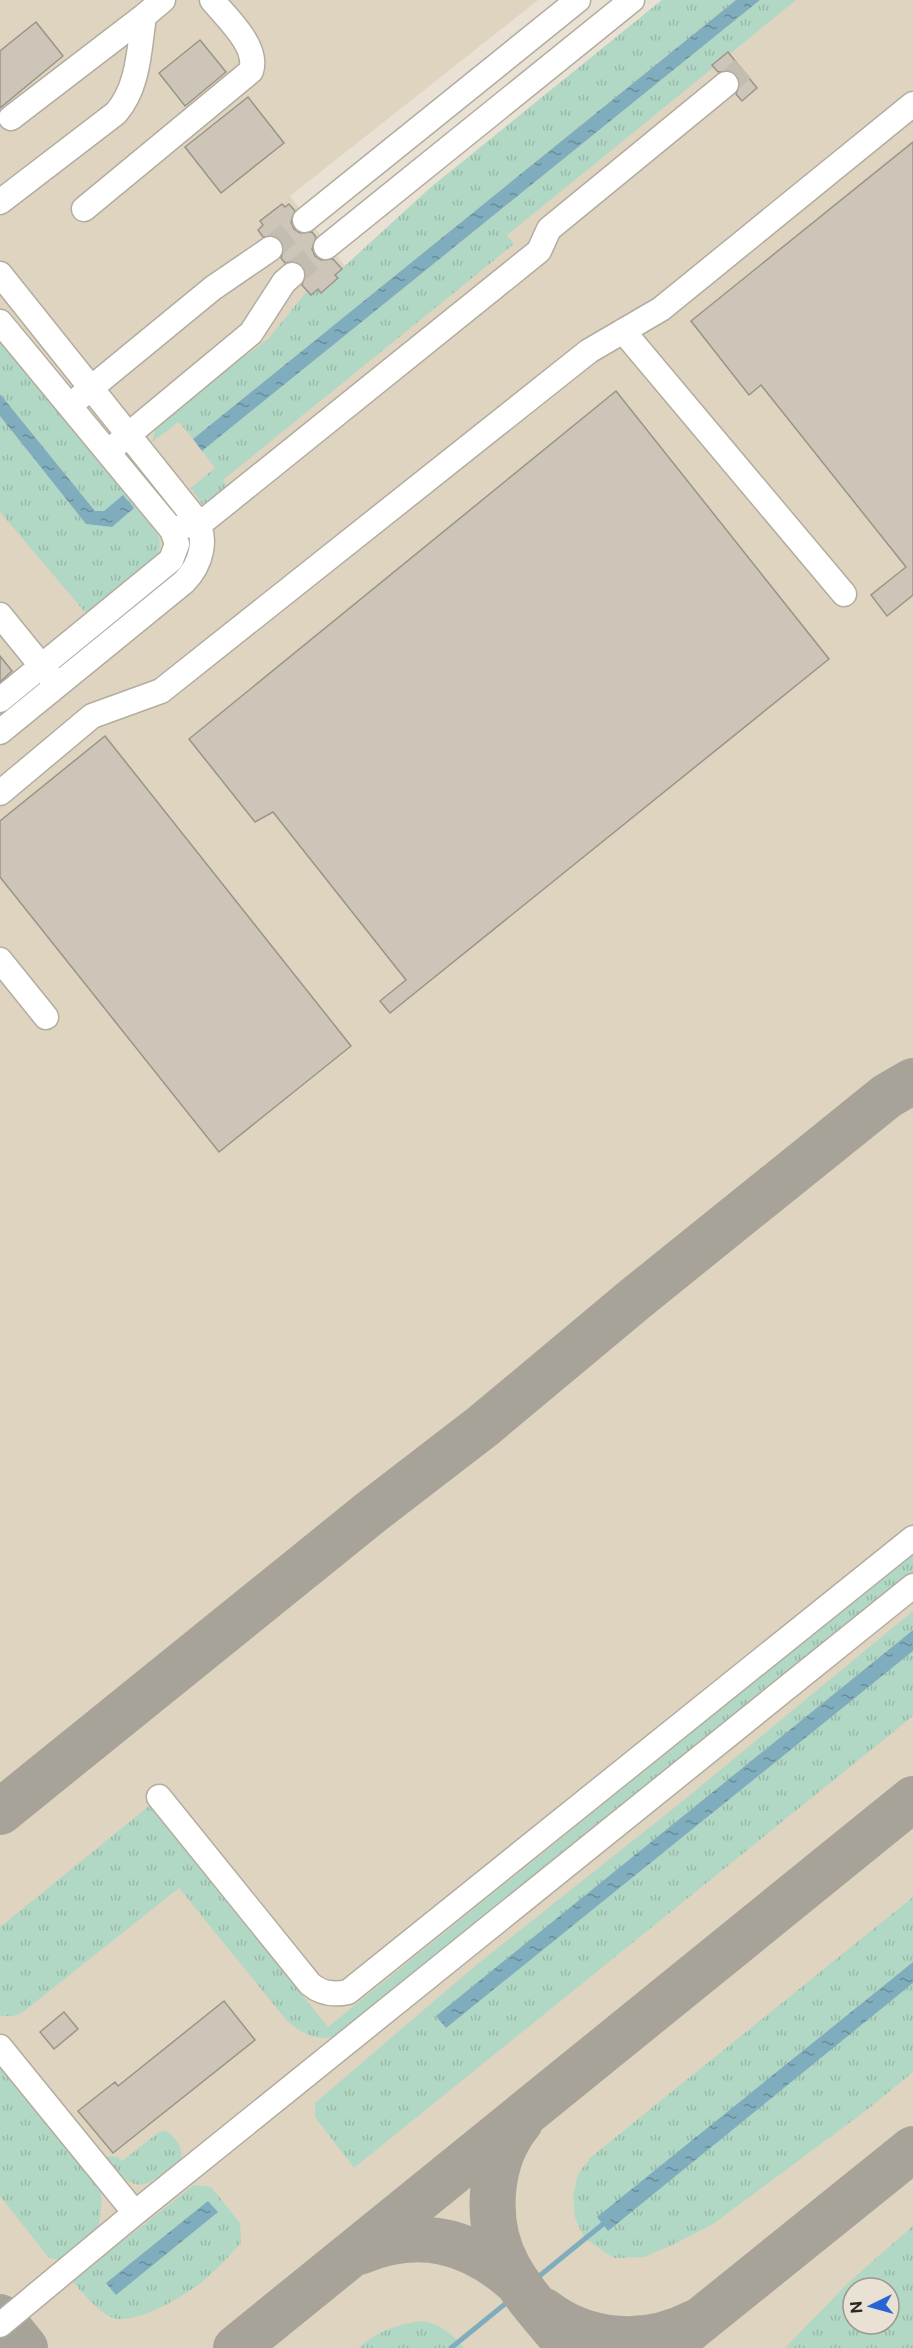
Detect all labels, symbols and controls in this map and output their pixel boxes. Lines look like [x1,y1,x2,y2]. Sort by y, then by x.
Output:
north arrow [841,2276,901,2336]
text: N [847,2300,867,2314]

